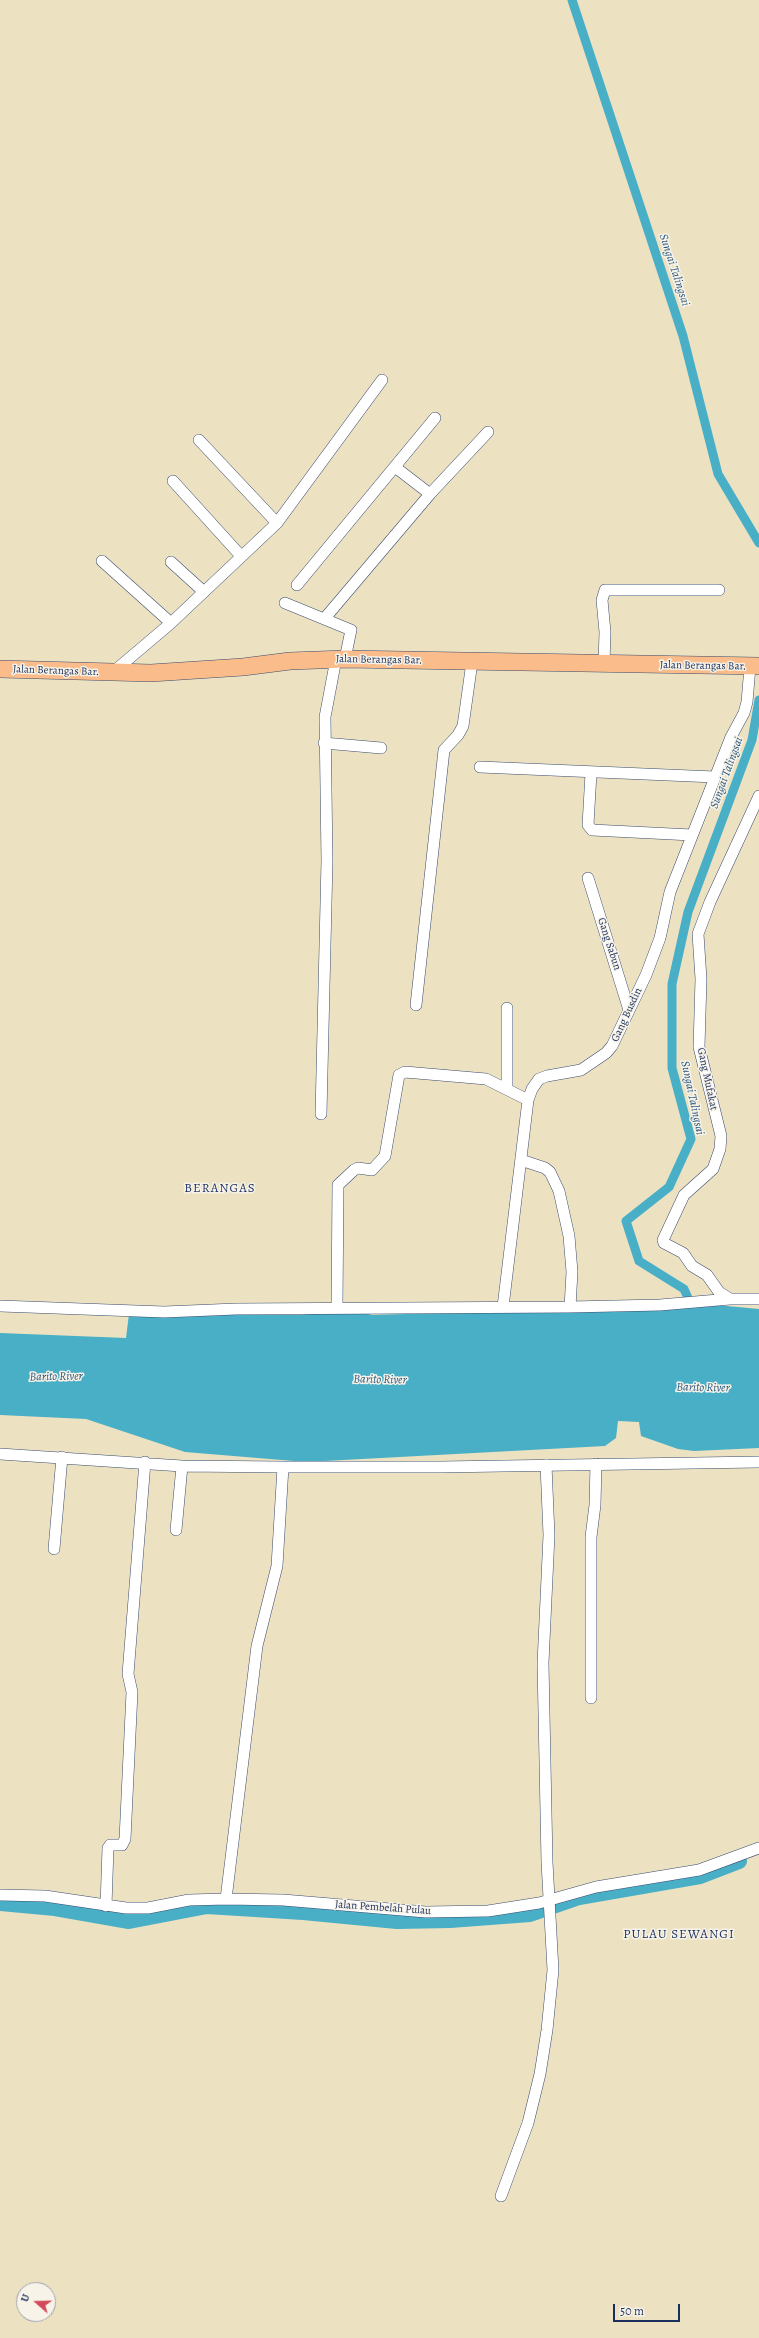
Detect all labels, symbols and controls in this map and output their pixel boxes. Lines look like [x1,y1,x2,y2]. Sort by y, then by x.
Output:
water label: Sungai Talingsai [656,232,692,308]
street label: Jalan Berangas Bar. [336,653,422,667]
street label: Jalan Berangas Bar. [660,659,746,673]
street label: Jalan Berangas Bar. [13,663,99,679]
water label: Sungai Talingsai [707,735,747,811]
street label: Gang Sabun [594,916,624,972]
street label: Gang Busdin [609,986,645,1044]
street label: Gang Mufakat [694,1046,720,1112]
water label: Sungai Talingsai [677,1060,707,1136]
district label: BERANGAS [184,1181,256,1197]
water label: Barito River [29,1369,83,1385]
water label: Barito River [353,1372,407,1388]
water label: Barito River [676,1380,730,1396]
street label: Jalan Pembelah Pulau [335,1898,431,1918]
district label: PULAU SEWANGI [623,1927,735,1943]
north arrow [16,2282,56,2322]
text: U [17,2292,33,2304]
scale bar [615,2296,682,2322]
text: 50 m [620,2303,644,2319]

